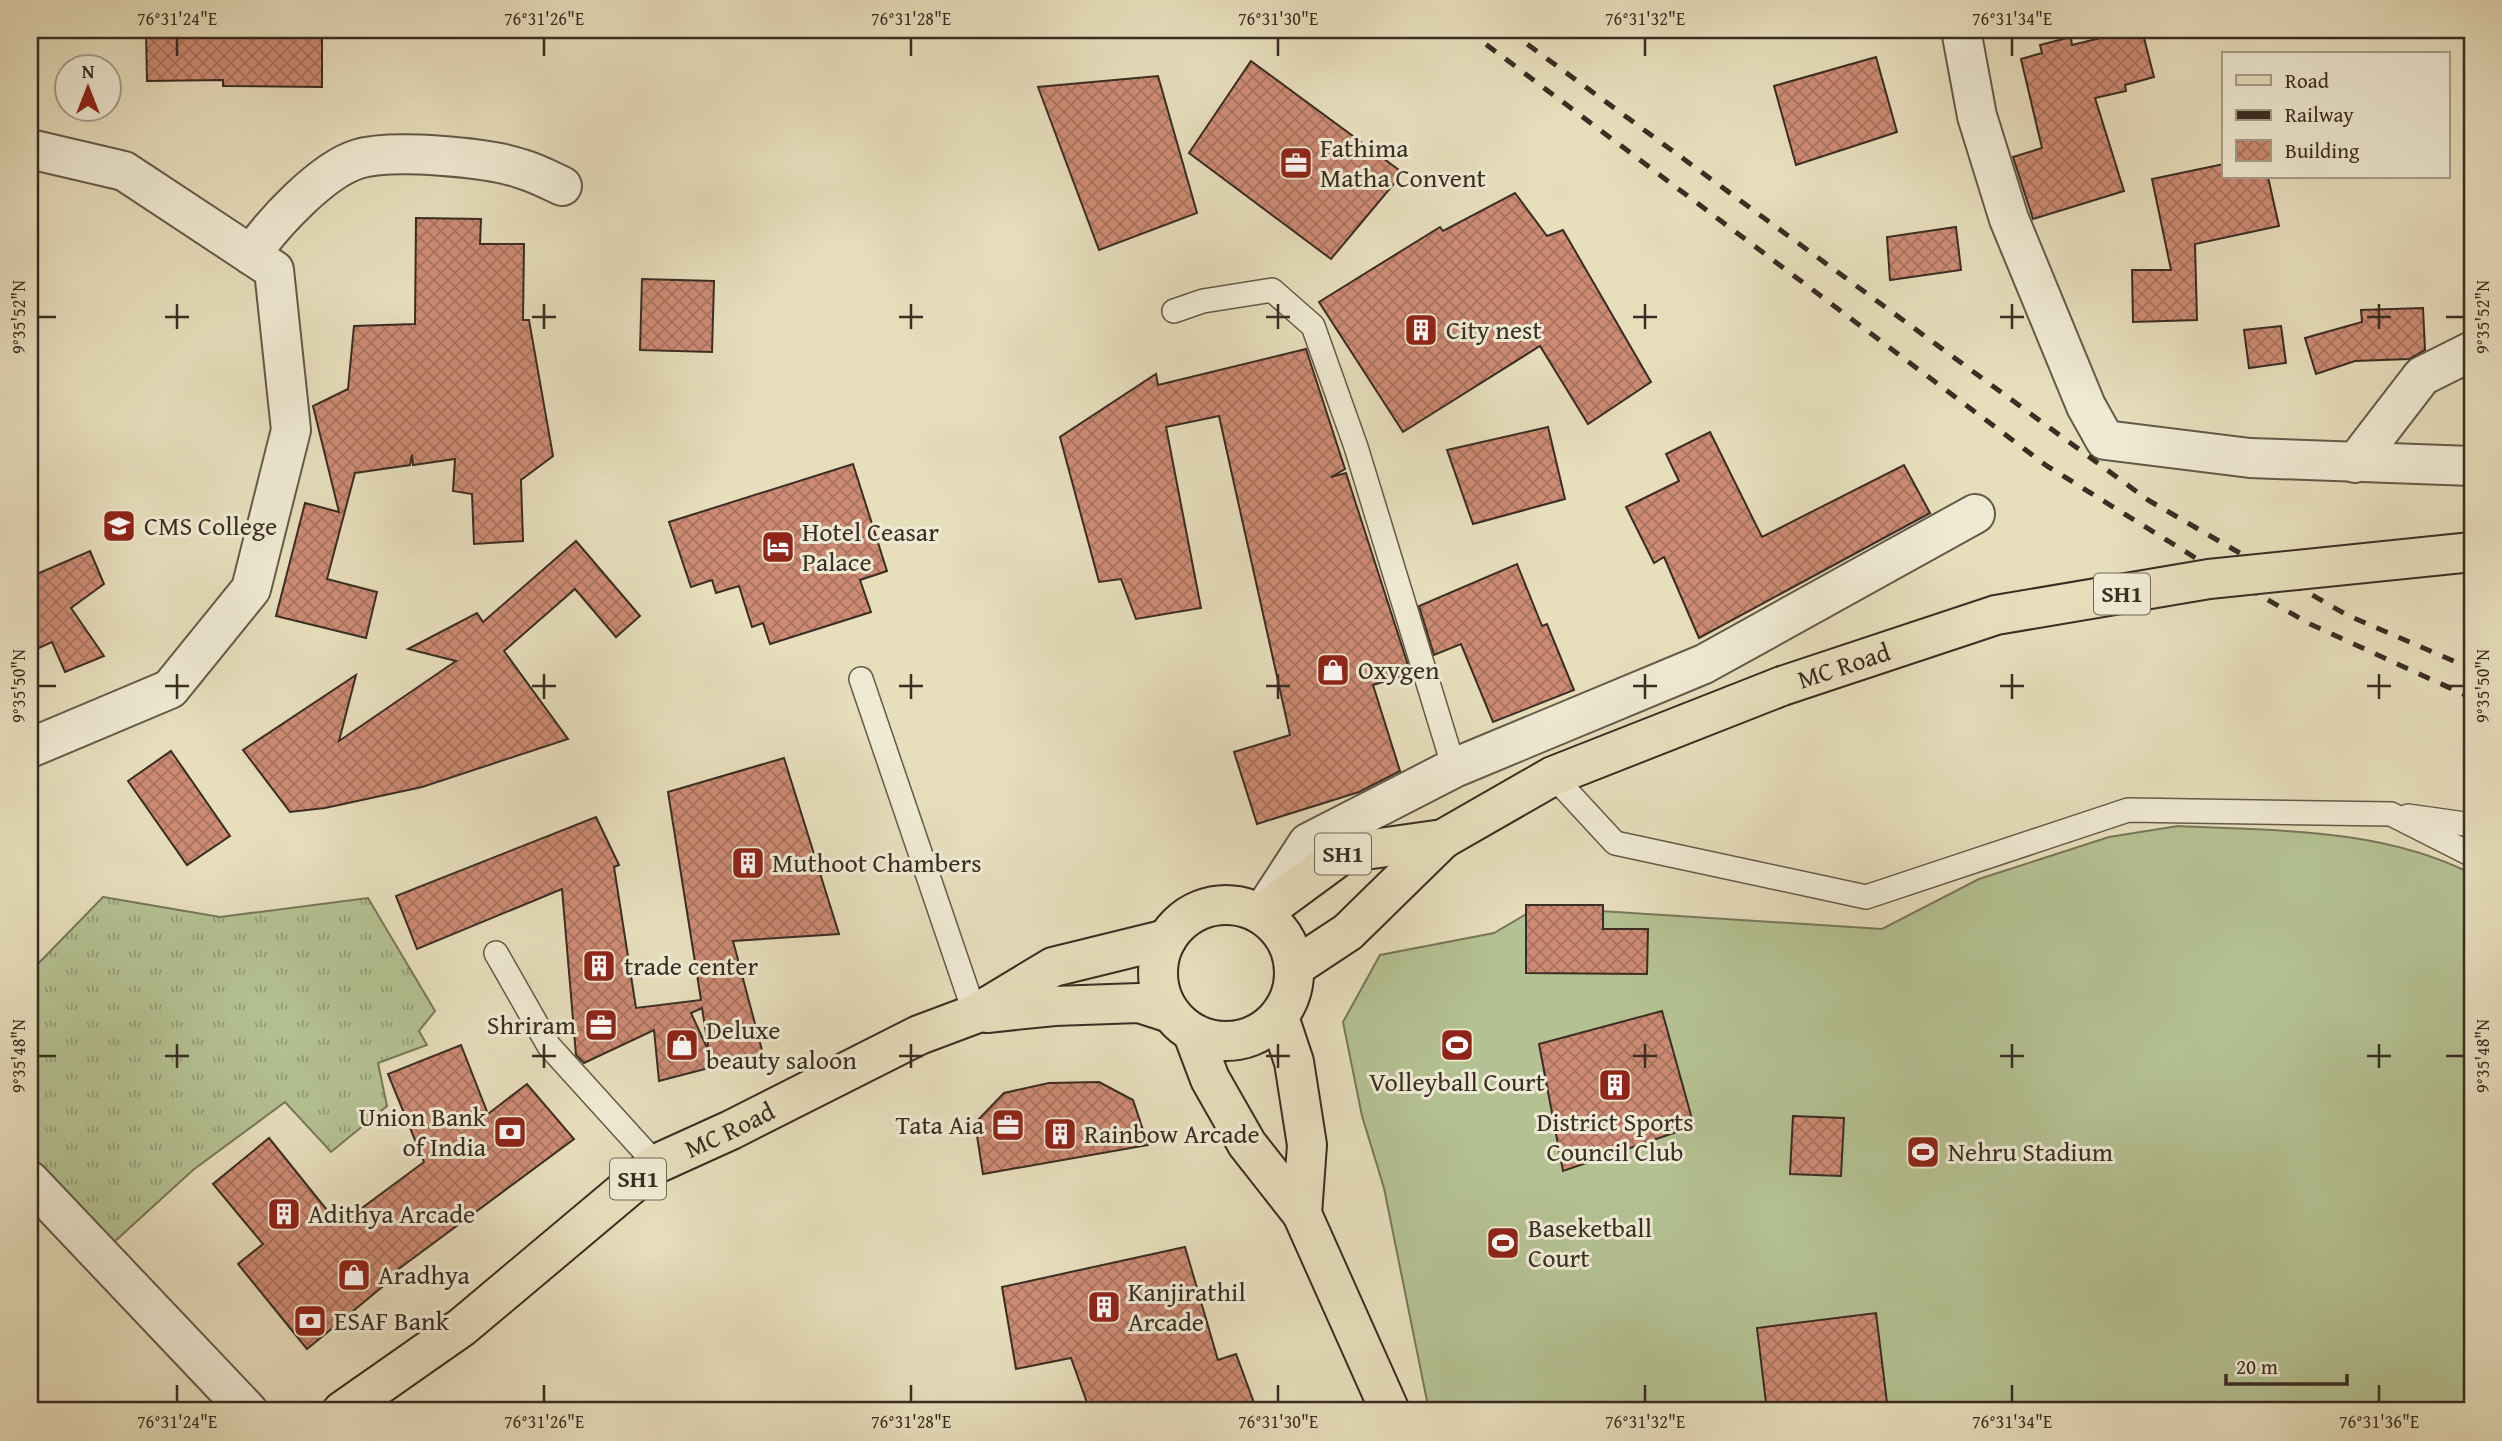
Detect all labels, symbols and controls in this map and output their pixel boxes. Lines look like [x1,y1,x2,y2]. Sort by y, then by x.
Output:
text: 76°31'24"E [137,5,217,32]
text: 76°31'26"E [504,5,584,32]
text: 76°31'28"E [871,5,951,32]
text: 76°31'30"E [1238,5,1318,32]
text: 76°31'32"E [1605,5,1685,32]
text: 76°31'34"E [1972,5,2052,32]
north arrow [52,52,122,122]
legend [2222,52,2450,178]
text: N [82,57,95,85]
text: Road [2285,65,2330,96]
text: Railway [2285,99,2354,130]
place label: Fathima Matha Convent [1320,128,1486,197]
text: Building [2285,135,2360,166]
office icon: Fathima Matha Convent [1277,144,1315,182]
text: 9°35'52"N [5,280,32,354]
text: 9°35'52"N [2469,280,2496,354]
place label: City nest [1446,310,1542,349]
building icon: City nest [1402,311,1440,349]
place label: CMS College [144,506,277,545]
school or university icon: CMS College [100,507,138,545]
place label: Hotel Ceasar Palace [802,512,939,581]
hotel icon: Hotel Ceasar Palace [759,528,797,566]
road number: SH1 [2094,574,2150,614]
street label: MC Road [1792,631,1895,699]
text: 9°35'50"N [5,649,32,723]
text: 9°35'50"N [2469,649,2496,723]
place label: Oxygen [1358,650,1440,689]
shop icon: Oxygen [1314,651,1352,689]
road number: SH1 [1315,834,1371,874]
place label: Muthoot Chambers [772,843,982,882]
building icon: Muthoot Chambers [729,844,767,882]
place label: trade center [624,946,758,985]
building icon: trade center [580,947,618,985]
place label: Shriram [487,1005,576,1044]
office icon: Shriram [582,1006,620,1044]
place label: Deluxe beauty saloon [706,1010,857,1079]
text: 9°35'48"N [5,1019,32,1093]
text: 9°35'48"N [2469,1019,2496,1093]
shop icon: Deluxe beauty saloon [663,1026,701,1064]
sports icon: Volleyball Court [1438,1026,1476,1064]
place label: Volleyball Court [1369,1062,1545,1101]
building icon: District Sports Council Club [1596,1066,1634,1104]
street label: MC Road [678,1091,781,1168]
place label: Union Bank of India [359,1097,487,1166]
place label: District Sports Council Club [1536,1102,1694,1171]
place label: Tata Aia [896,1105,985,1144]
office icon: Tata Aia [989,1106,1027,1144]
bank icon: Union Bank of India [491,1113,529,1151]
place label: Rainbow Arcade [1084,1114,1260,1153]
building icon: Rainbow Arcade [1041,1115,1079,1153]
place label: Nehru Stadium [1948,1132,2113,1171]
sports icon: Nehru Stadium [1904,1133,1942,1171]
road number: SH1 [610,1158,666,1199]
place label: Adithya Arcade [308,1194,475,1233]
building icon: Adithya Arcade [265,1195,303,1233]
place label: Baseketball Court [1528,1208,1652,1277]
sports icon: Baseketball Court [1484,1224,1522,1262]
place label: Aradhya [378,1255,471,1294]
shop icon: Aradhya [335,1256,373,1294]
place label: Kanjirathil Arcade [1128,1272,1246,1341]
building icon: Kanjirathil Arcade [1085,1288,1123,1326]
place label: ESAF Bank [334,1301,450,1340]
bank icon: ESAF Bank [291,1302,329,1340]
scale bar [2226,1343,2346,1387]
text: 20 m [2236,1351,2278,1382]
text: 76°31'24"E [137,1408,217,1435]
text: 76°31'26"E [504,1408,584,1435]
text: 76°31'28"E [871,1408,951,1435]
text: 76°31'30"E [1238,1408,1318,1435]
text: 76°31'32"E [1605,1408,1685,1435]
text: 76°31'34"E [1972,1408,2052,1435]
text: 76°31'36"E [2339,1408,2419,1435]

